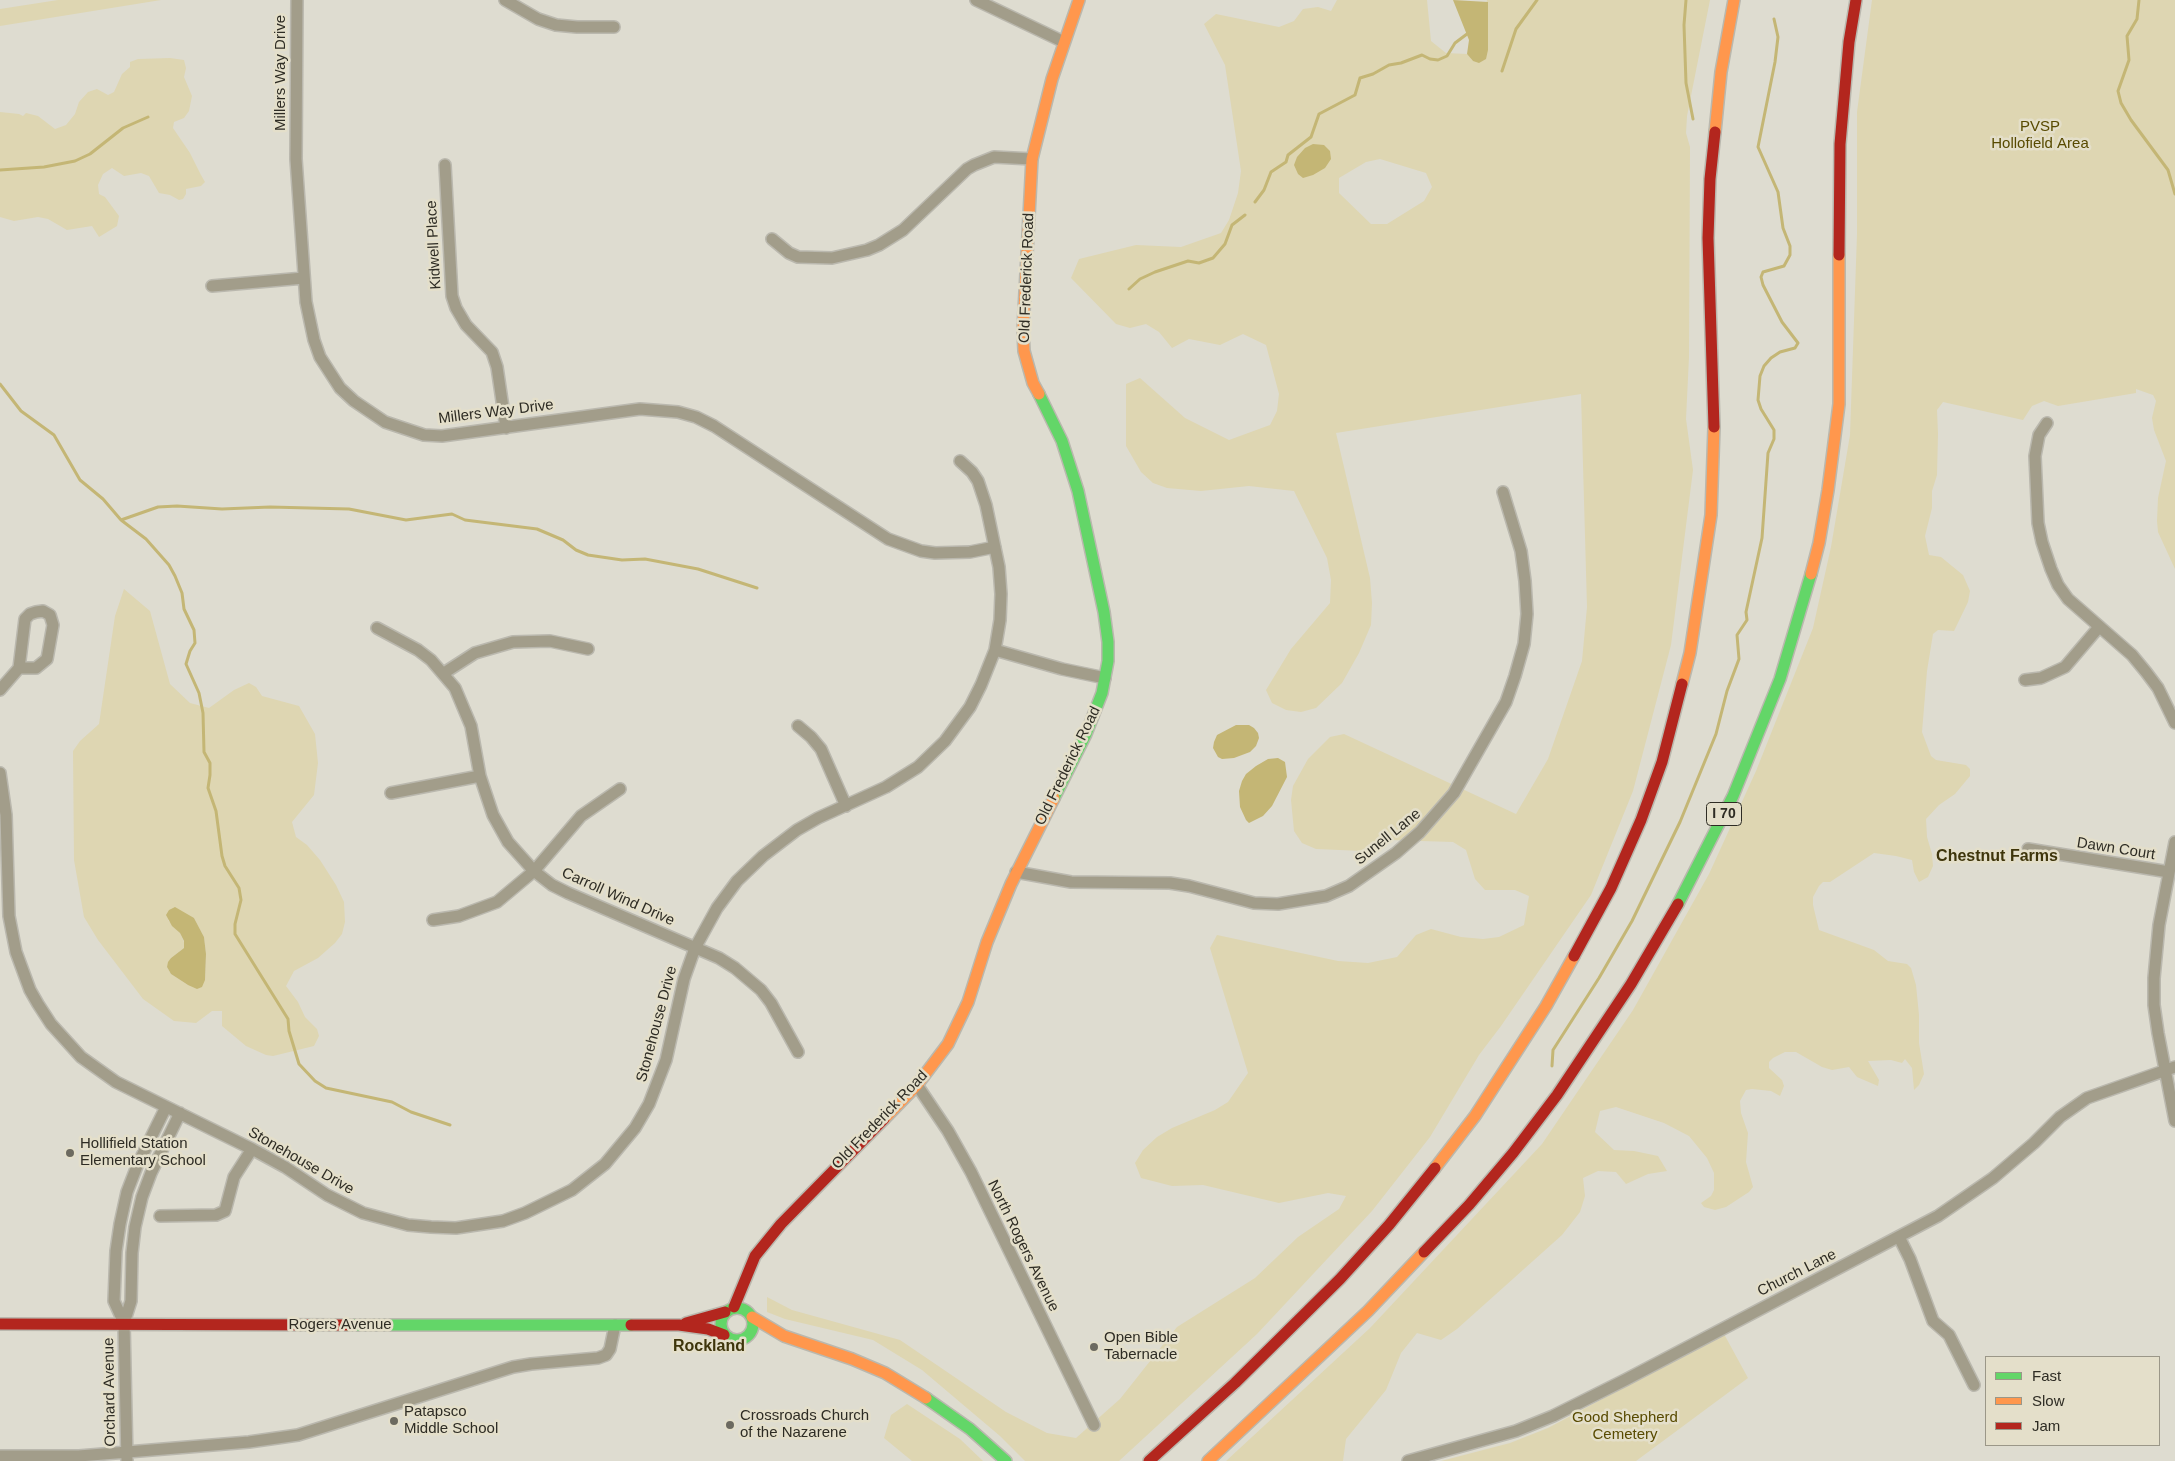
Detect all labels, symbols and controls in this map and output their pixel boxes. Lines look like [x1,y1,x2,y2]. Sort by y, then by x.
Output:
street label: Millers Way Drive [272,15,290,131]
park label: PVSP Hollofield Area [1991,118,2089,153]
street label: Kidwell Place [423,200,445,290]
street label: Old Frederick Road [1016,213,1038,343]
street label: Millers Way Drive [437,396,555,428]
street label: Old Frederick Road [1031,704,1105,828]
road number: I 70 [1706,802,1742,826]
street label: Sunell Lane [1352,805,1424,869]
street label: Dawn Court [2075,834,2157,864]
district label: Chestnut Farms [1936,847,2058,867]
street label: Carroll Wind Drive [559,864,677,930]
street label: Stonehouse Drive [633,964,681,1084]
street label: Old Frederick Road [828,1067,932,1173]
street label: Stonehouse Drive [245,1123,357,1199]
place label: Hollifield Station Elementary School [80,1135,206,1170]
marker: Hollifield Station Elementary School [64,1147,76,1159]
street label: North Rogers Avenue [983,1177,1063,1315]
street label: Church Lane [1755,1245,1839,1301]
street label: Rogers Avenue [288,1316,392,1334]
place label: Open Bible Tabernacle [1104,1329,1178,1364]
street label: Orchard Avenue [100,1337,120,1447]
district label: Rockland [673,1337,745,1357]
marker: Open Bible Tabernacle [1088,1341,1100,1353]
legend [1985,1356,2160,1446]
text: Fast [2032,1367,2061,1384]
text: Slow [2032,1392,2065,1409]
place label: Patapsco Middle School [404,1403,498,1438]
place label: Crossroads Church of the Nazarene [740,1407,869,1442]
park label: Good Shepherd Cemetery [1572,1409,1678,1444]
marker: Patapsco Middle School [388,1415,400,1427]
text: Jam [2032,1417,2060,1434]
marker: Crossroads Church of the Nazarene [724,1419,736,1431]

